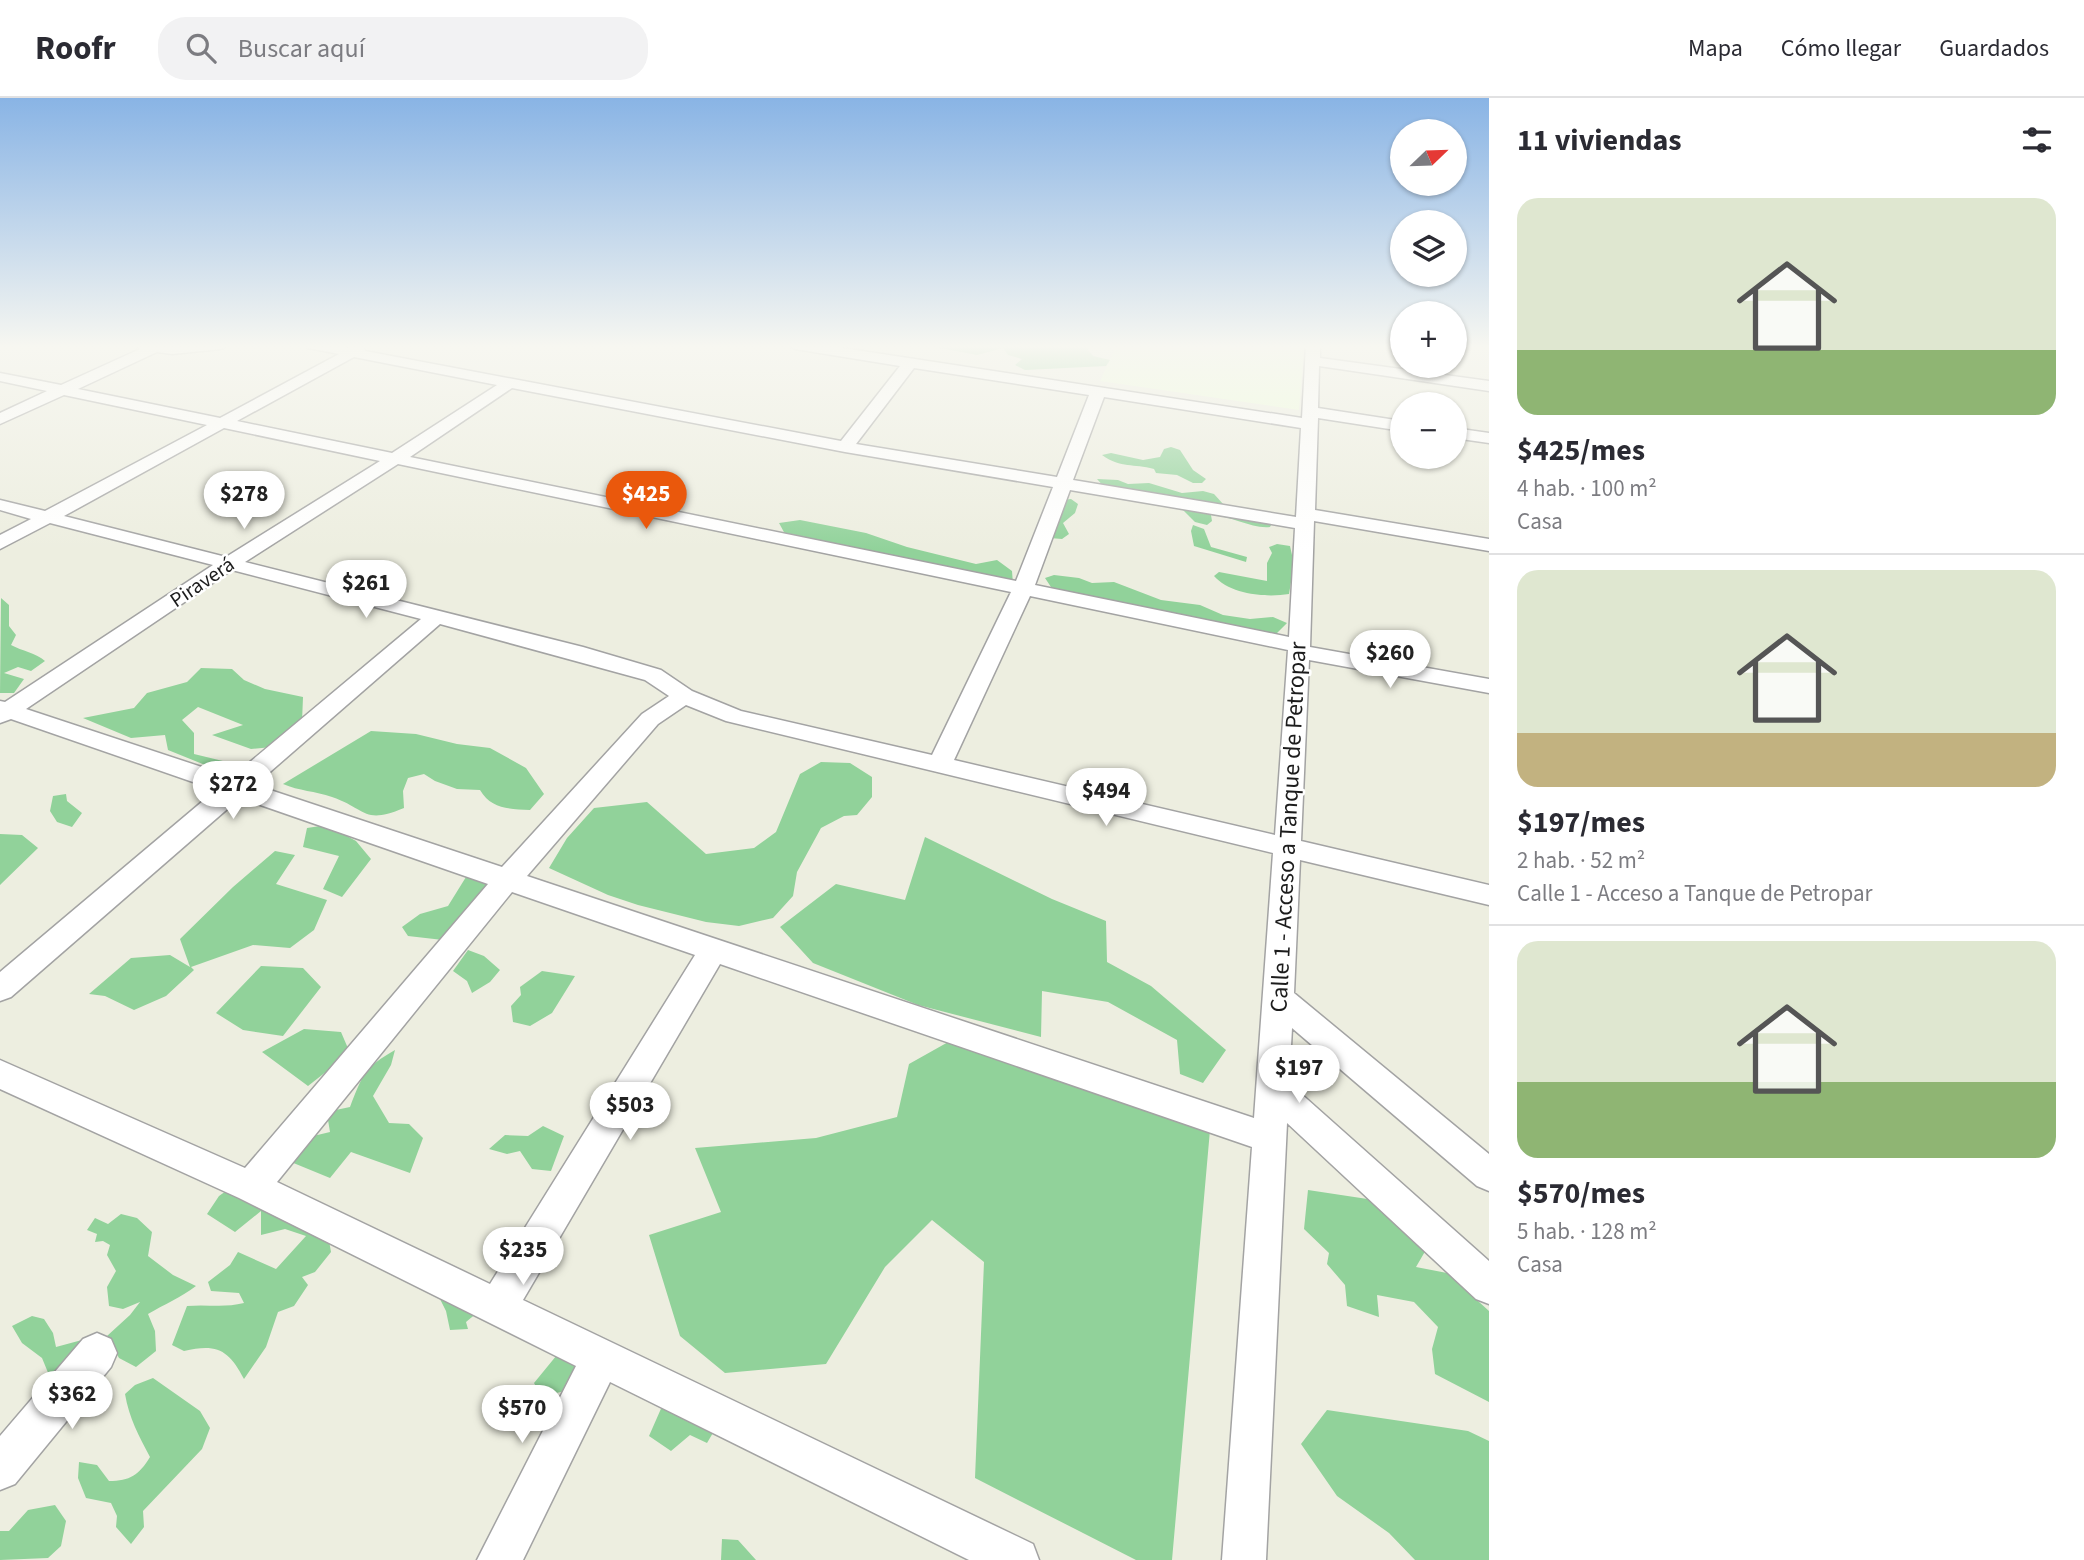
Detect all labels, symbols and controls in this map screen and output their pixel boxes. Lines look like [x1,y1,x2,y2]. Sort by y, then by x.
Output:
search box [158,17,648,80]
text: Roofr [35,25,116,72]
icon: search [182,29,220,67]
text: Buscar aquí [238,30,365,67]
text: Mapa [1688,31,1743,66]
text: Cómo llegar [1781,31,1901,66]
text: Guardados [1939,31,2049,66]
north arrow [1390,119,1466,196]
map controls [1390,119,1467,469]
text: 11 viviendas [1517,119,1682,162]
icon: filters [2018,121,2056,159]
button: layers [1390,210,1467,287]
icon: home [1724,243,1850,369]
button: + [1390,301,1467,378]
button: − [1390,392,1467,469]
text: $425/mes [1517,429,1645,472]
pin: $278 [203,472,285,531]
pin: $425 [605,472,687,531]
text: 4 hab. · 100 m² [1517,472,1657,505]
text: $278 [220,477,268,510]
text: $425 [622,477,670,510]
text: Casa [1517,505,1563,538]
street label: Piraverá [164,549,240,615]
pin: $261 [325,560,407,620]
text: $261 [342,566,390,599]
icon: home [1724,615,1850,741]
pin: $260 [1349,630,1431,690]
text: $260 [1366,636,1414,669]
street label: Calle 1 - Acceso a Tanque de Petropar [1261,640,1316,1013]
pin: $272 [192,762,274,821]
text: $272 [209,767,257,800]
pin: $494 [1065,768,1147,828]
text: $494 [1082,774,1130,807]
text: $197/mes [1517,801,1645,844]
text: 2 hab. · 52 m² [1517,844,1645,877]
text: Calle 1 - Acceso a Tanque de Petropar [1517,877,1873,910]
icon: home [1724,986,1850,1112]
pin: $197 [1258,1046,1340,1105]
text: $197 [1275,1051,1323,1084]
pin: $503 [589,1082,671,1142]
text: $503 [606,1088,654,1121]
text: $570/mes [1517,1172,1645,1215]
text: 5 hab. · 128 m² [1517,1215,1657,1248]
pin: $235 [482,1228,564,1287]
text: $235 [499,1233,547,1266]
text: Casa [1517,1248,1563,1281]
pin: $362 [31,1372,113,1431]
text: $362 [48,1377,96,1410]
pin: $570 [481,1386,563,1445]
text: $570 [498,1391,546,1424]

